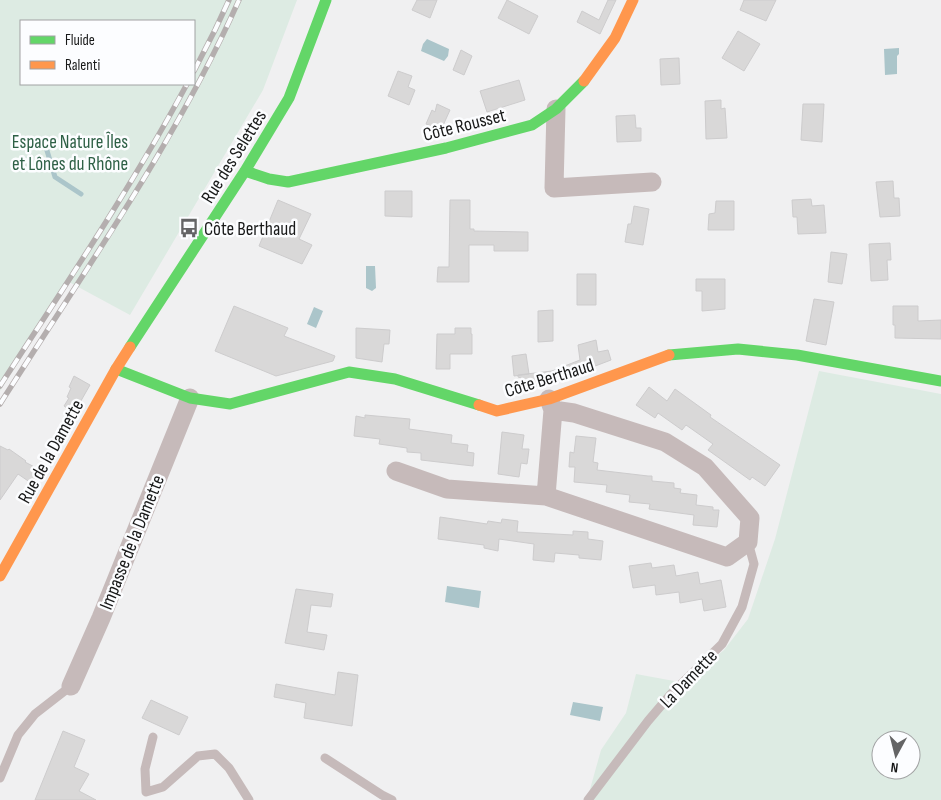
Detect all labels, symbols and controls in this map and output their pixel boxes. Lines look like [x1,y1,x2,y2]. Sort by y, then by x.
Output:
legend [20,20,195,85]
text: Fluide [65,31,95,50]
text: Ralenti [65,56,100,75]
street label: Côte Rousset [421,104,508,147]
street label: Rue des Selettes [197,106,272,208]
park label: Espace Nature Îles et Lônes du Rhône [12,131,128,176]
bus stop icon: Côte Berthaud [178,217,200,239]
place label: Côte Berthaud [204,218,296,241]
street label: Côte Berthaud [502,354,597,403]
street label: Rue de la Damette [13,396,89,508]
street label: Impasse de la Damette [95,472,170,613]
street label: La Damette [656,645,723,713]
north arrow [871,730,921,780]
text: N [890,759,899,776]

